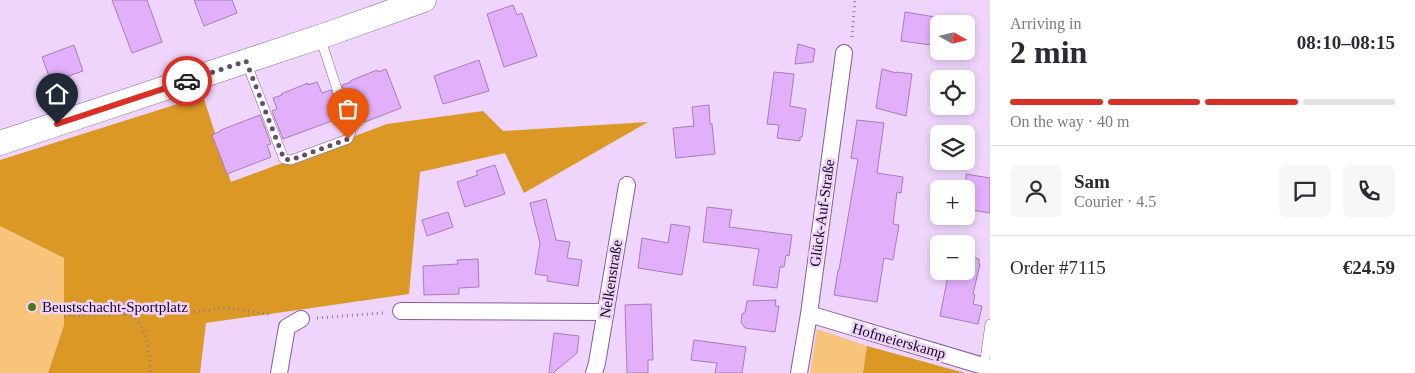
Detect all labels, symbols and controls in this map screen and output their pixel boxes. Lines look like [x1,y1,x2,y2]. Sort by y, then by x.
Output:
north arrow [930,15,975,60]
map controls [930,15,975,280]
text: Arriving in [1010,15,1082,32]
text: 08:10–08:15 [1297,32,1395,53]
text: 2 min [1010,34,1087,70]
courier [162,56,212,106]
icon: car [173,67,201,95]
button: locate [930,70,975,115]
pin [36,73,78,124]
icon: home [43,80,71,108]
pin [327,88,369,139]
icon: bag [334,95,362,123]
text: On the way · 40 m [1010,113,1130,130]
button: layers [930,125,975,170]
street label: Glück-Auf-Straße [807,158,838,268]
button: person [1010,165,1062,217]
button: chat [1279,165,1331,217]
button: phone [1343,165,1395,217]
text: Sam [1074,171,1110,192]
button: + [930,180,975,225]
text: Courier · 4.5 [1074,193,1156,210]
button: − [930,235,975,280]
street label: Nelkenstraße [597,238,625,319]
text: Order #7115 [1010,257,1106,278]
text: €24.59 [1343,257,1395,278]
place label: Beustschacht-Sportplatz [42,299,188,315]
marker: Beustschacht-Sportplatz [26,301,38,313]
street label: Hofmeierskamp [850,320,948,362]

